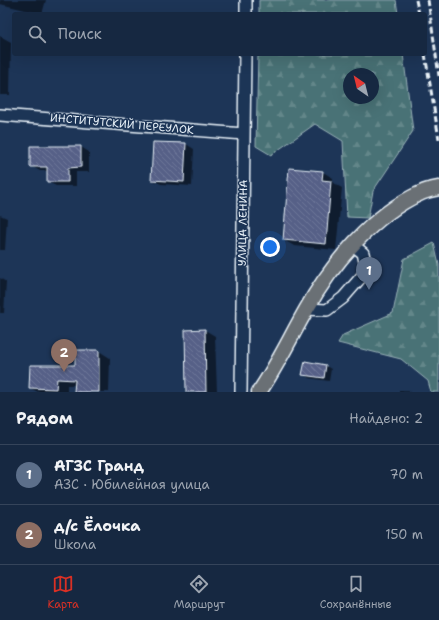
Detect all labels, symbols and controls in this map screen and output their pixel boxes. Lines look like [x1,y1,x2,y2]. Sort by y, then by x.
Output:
search box [12,12,427,56]
icon: search [26,23,48,45]
text: Поиск [58,24,102,44]
north arrow [343,68,379,104]
street label: ИНСТИТУТСКИЙ ПЕРЕУЛОК [49,109,195,138]
street label: УЛИЦА ЛЕНИНА [235,180,251,266]
your location [260,237,280,257]
pin: 1 [356,257,382,290]
pin: 2 [51,339,77,372]
text: Рядом [16,407,73,429]
text: Найдено: 2 [349,410,423,427]
text: АГЗС Гранд [54,456,144,476]
text: 1 [26,466,32,483]
text: 70 m [389,466,423,483]
text: АЗС · Юбилейная улица [54,476,210,493]
text: д/с Ёлочка [54,516,141,536]
text: 2 [24,526,34,543]
text: 150 m [385,526,423,543]
text: Школа [54,536,96,553]
tab: Карта [47,573,79,612]
tab: Маршрут [174,573,225,612]
tab: Сохранённые [320,573,392,612]

